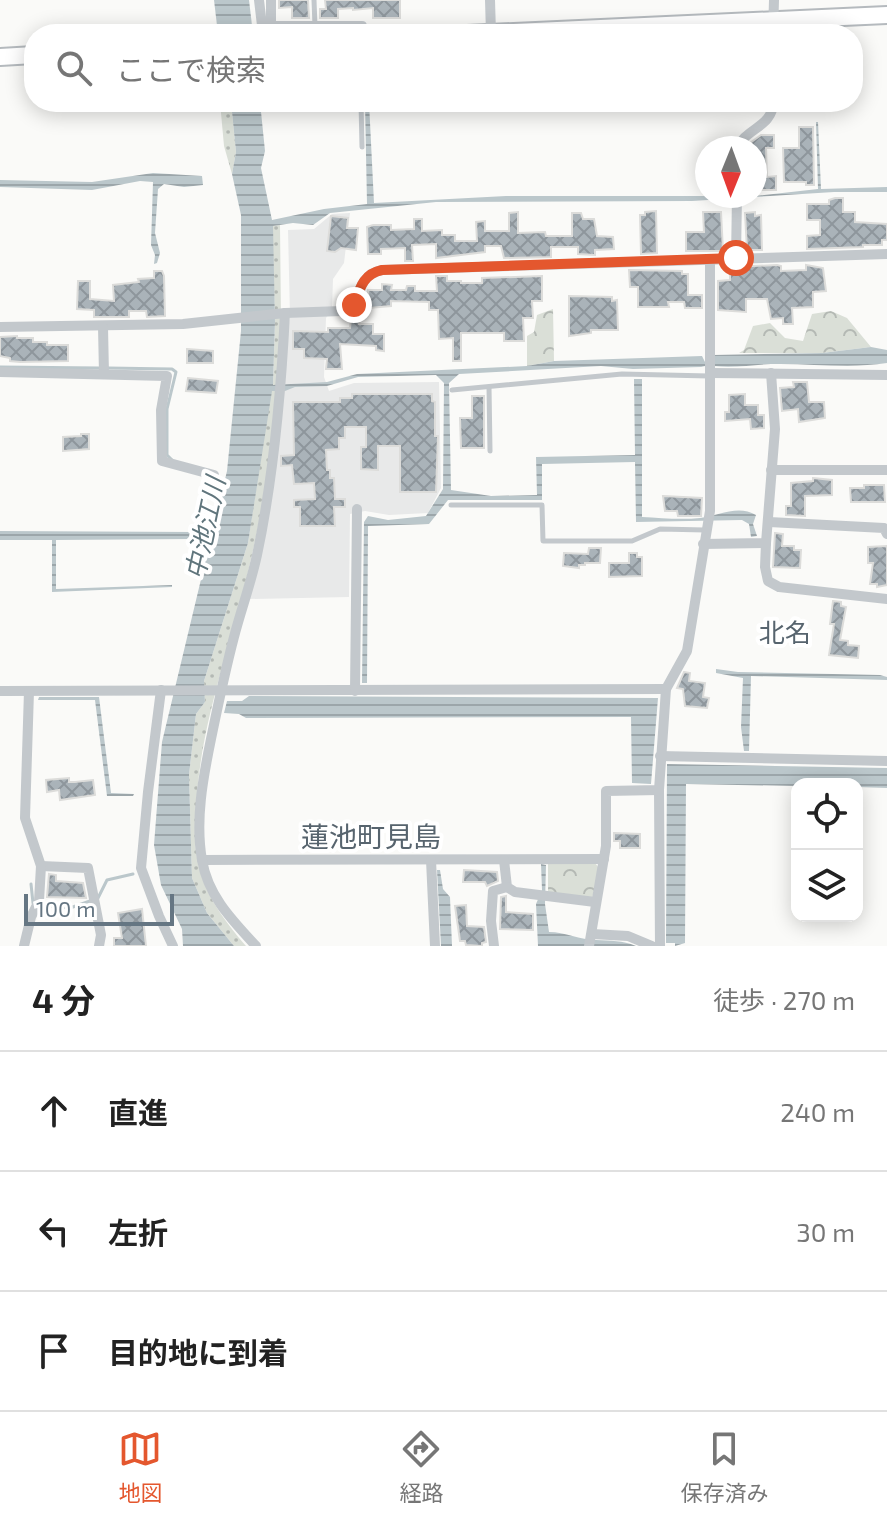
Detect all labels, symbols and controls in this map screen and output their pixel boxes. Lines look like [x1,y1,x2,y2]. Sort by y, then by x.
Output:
search box [24,24,863,112]
icon: search [52,46,96,90]
text: ここで検索 [116,51,266,87]
north arrow [695,136,767,208]
route start [718,240,754,276]
route end [336,287,372,323]
water label: 中池江川 [178,471,231,582]
district label: 北名 [759,616,811,647]
map controls [791,778,863,922]
button: locate [791,778,863,850]
district label: 蓮池町見島 [301,819,441,853]
button: layers [791,850,863,922]
scale bar [24,890,174,926]
text: 100 m [36,895,95,921]
text: 4 分 [32,979,95,1020]
text: 徒歩 · 270 m [713,984,855,1015]
icon: ahead [32,1089,76,1133]
text: 直進 [108,1094,168,1130]
text: 240 m [780,1096,855,1127]
icon: left [32,1209,76,1253]
text: 左折 [108,1214,168,1250]
text: 30 m [796,1216,855,1247]
icon: arrive [32,1329,76,1373]
text: 目的地に到着 [108,1334,288,1370]
tab: 地図 [118,1427,163,1507]
tab: 経路 [399,1427,444,1507]
tab: 保存済み [680,1427,769,1507]

